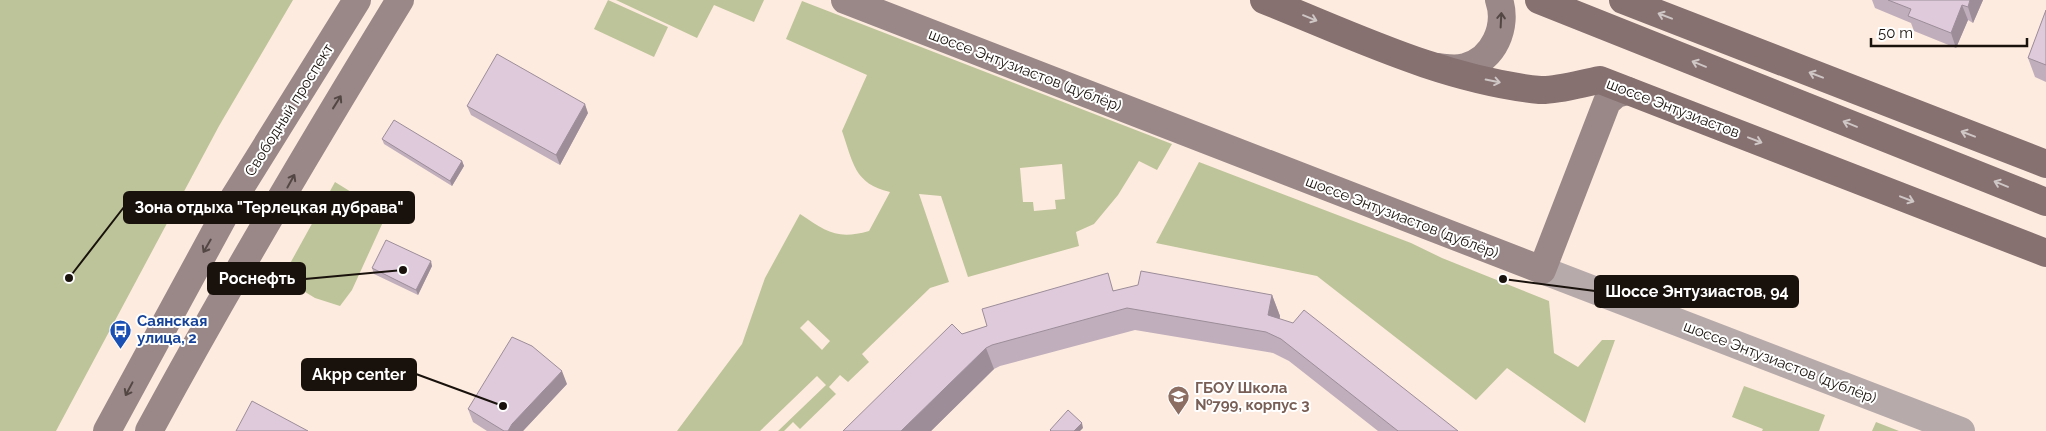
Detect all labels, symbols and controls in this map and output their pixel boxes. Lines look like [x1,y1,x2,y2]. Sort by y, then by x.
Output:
one-way arrow [1658,11,1673,20]
one-way arrow [1497,12,1506,28]
one-way arrow [1302,14,1317,23]
scale bar [1871,15,2027,47]
text: 50 m [1878,24,1913,42]
street label: шоссе Энтузиастов (дублёр) [926,25,1124,115]
street label: Свободный проспект [241,40,337,180]
one-way arrow [1692,58,1707,68]
one-way arrow [1809,70,1825,79]
street label: шоссе Энтузиастов [1604,74,1742,142]
one-way arrow [1485,76,1501,86]
one-way arrow [332,96,342,110]
one-way arrow [1843,118,1858,128]
one-way arrow [1961,129,1976,138]
one-way arrow [1747,136,1762,145]
street label: шоссе Энтузиастов (дублёр) [1303,172,1501,262]
one-way arrow [286,173,296,188]
one-way arrow [1994,178,2009,188]
callout: Зона отдыха "Терлецкая дубрава" [124,192,414,223]
one-way arrow [1899,195,1914,204]
text: Зона отдыха "Терлецкая дубрава" [134,198,404,217]
one-way arrow [201,239,211,253]
callout: Роснефть [208,263,305,294]
text: Роснефть [219,269,296,288]
callout: Шоссе Энтузиастов, 94 [1595,276,1798,307]
text: Шоссе Энтузиастов, 94 [1605,282,1789,301]
place label: Саянская улица, 2 [137,312,207,347]
street label: шоссе Энтузиастов (дублёр) [1681,317,1879,407]
bus stop icon: Саянская улица, 2 [109,318,133,349]
callout: Akpp center [302,359,416,390]
text: Akpp center [312,365,406,384]
place label: ГБОУ Школа №799, корпус 3 [1195,379,1310,414]
one-way arrow [124,381,134,396]
school or university icon: ГБОУ Школа №799, корпус 3 [1167,385,1191,416]

